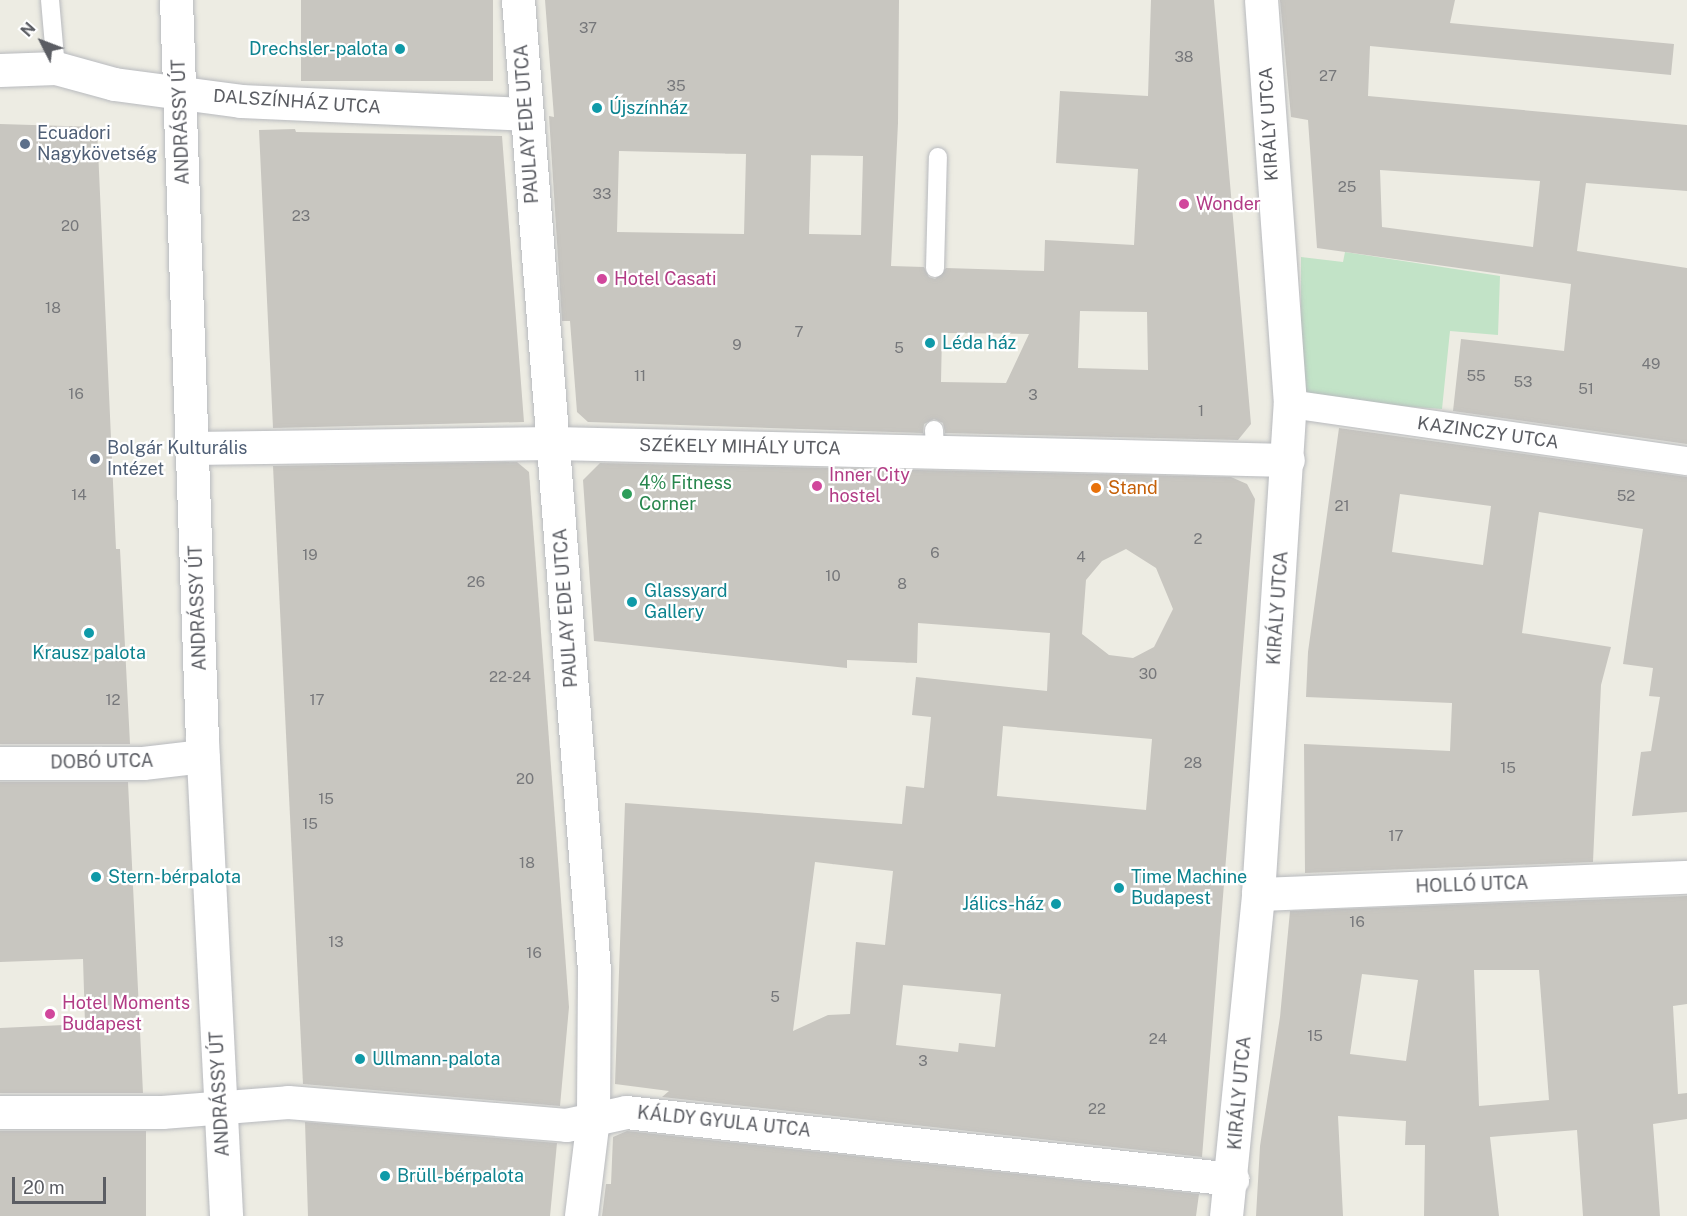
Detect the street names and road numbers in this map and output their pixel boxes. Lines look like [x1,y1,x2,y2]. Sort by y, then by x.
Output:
street label: PAULAY EDE UTCA [511,43,543,205]
street label: ANDRÁSSY ÚT [168,59,194,185]
street label: KIRÁLY UTCA [1255,66,1283,182]
street label: DALSZÍNHÁZ UTCA [212,85,382,119]
street label: KAZINCZY UTCA [1416,412,1560,454]
street label: SZÉKELY MIHÁLY UTCA [639,434,841,460]
street label: PAULAY EDE UTCA [550,527,582,689]
street label: ANDRÁSSY ÚT [185,545,211,671]
street label: KIRÁLY UTCA [1263,550,1293,666]
street label: DOBÓ UTCA [50,750,154,774]
street label: HOLLÓ UTCA [1415,872,1529,898]
street label: ANDRÁSSY ÚT [206,1031,234,1157]
street label: KIRÁLY UTCA [1224,1035,1256,1151]
street label: KÁLDY GYULA UTCA [636,1102,812,1142]

